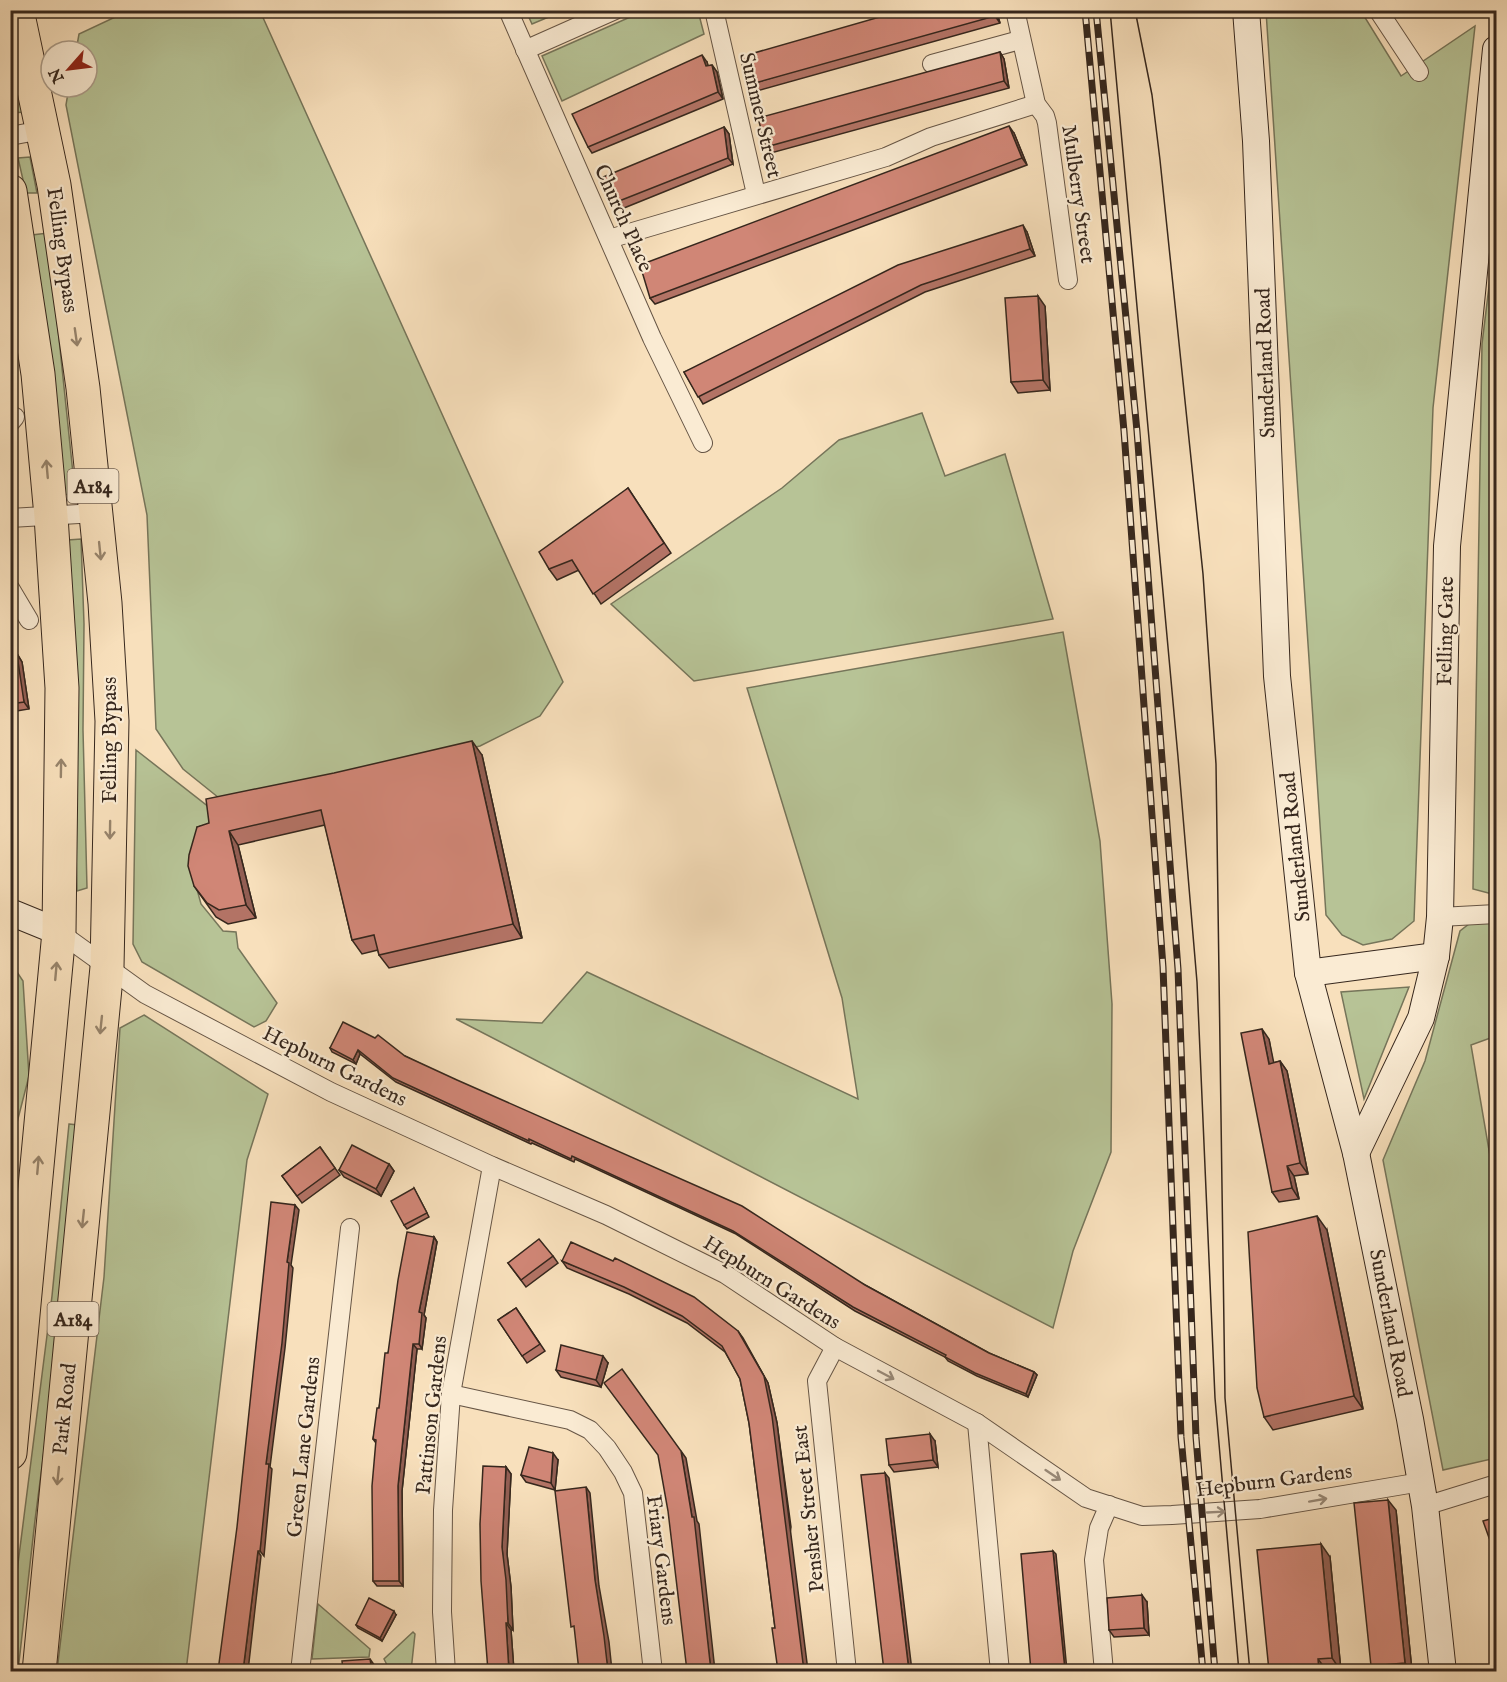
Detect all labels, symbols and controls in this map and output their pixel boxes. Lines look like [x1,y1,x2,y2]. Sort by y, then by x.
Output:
north arrow [39,39,99,99]
street label: Summer Street [732,50,787,181]
text: N [45,64,70,87]
street label: Mulberry Street [1054,123,1101,265]
street label: Church Place [587,161,659,277]
street label: Felling Bypass [39,186,84,315]
street label: Sunderland Road [1250,286,1283,439]
one-way arrow [70,326,81,346]
one-way arrow [41,459,52,479]
road number: A184 [68,469,118,503]
one-way arrow [95,541,106,561]
street label: Felling Gate [1432,576,1461,686]
street label: Felling Bypass [97,677,124,803]
one-way arrow [55,759,67,779]
street label: Sunderland Road [1275,770,1318,923]
one-way arrow [104,819,115,839]
one-way arrow [51,962,62,982]
one-way arrow [95,1015,106,1035]
street label: Hepburn Gardens [258,1021,411,1114]
one-way arrow [33,1156,44,1176]
one-way arrow [77,1209,88,1229]
street label: Hepburn Gardens [697,1230,845,1336]
street label: Sunderland Road [1362,1247,1417,1401]
road number: A184 [48,1302,98,1336]
street label: Pattinson Gardens [411,1334,454,1496]
street label: Green Lane Gardens [282,1355,327,1539]
street label: Park Road [47,1361,84,1456]
one-way arrow [877,1369,895,1381]
street label: Pensher Street East [787,1424,832,1594]
street label: Hepburn Gardens [1195,1459,1354,1504]
one-way arrow [52,1466,63,1486]
one-way arrow [1044,1469,1060,1481]
street label: Friary Gardens [639,1494,682,1627]
one-way arrow [1307,1494,1327,1505]
one-way arrow [1206,1506,1226,1517]

